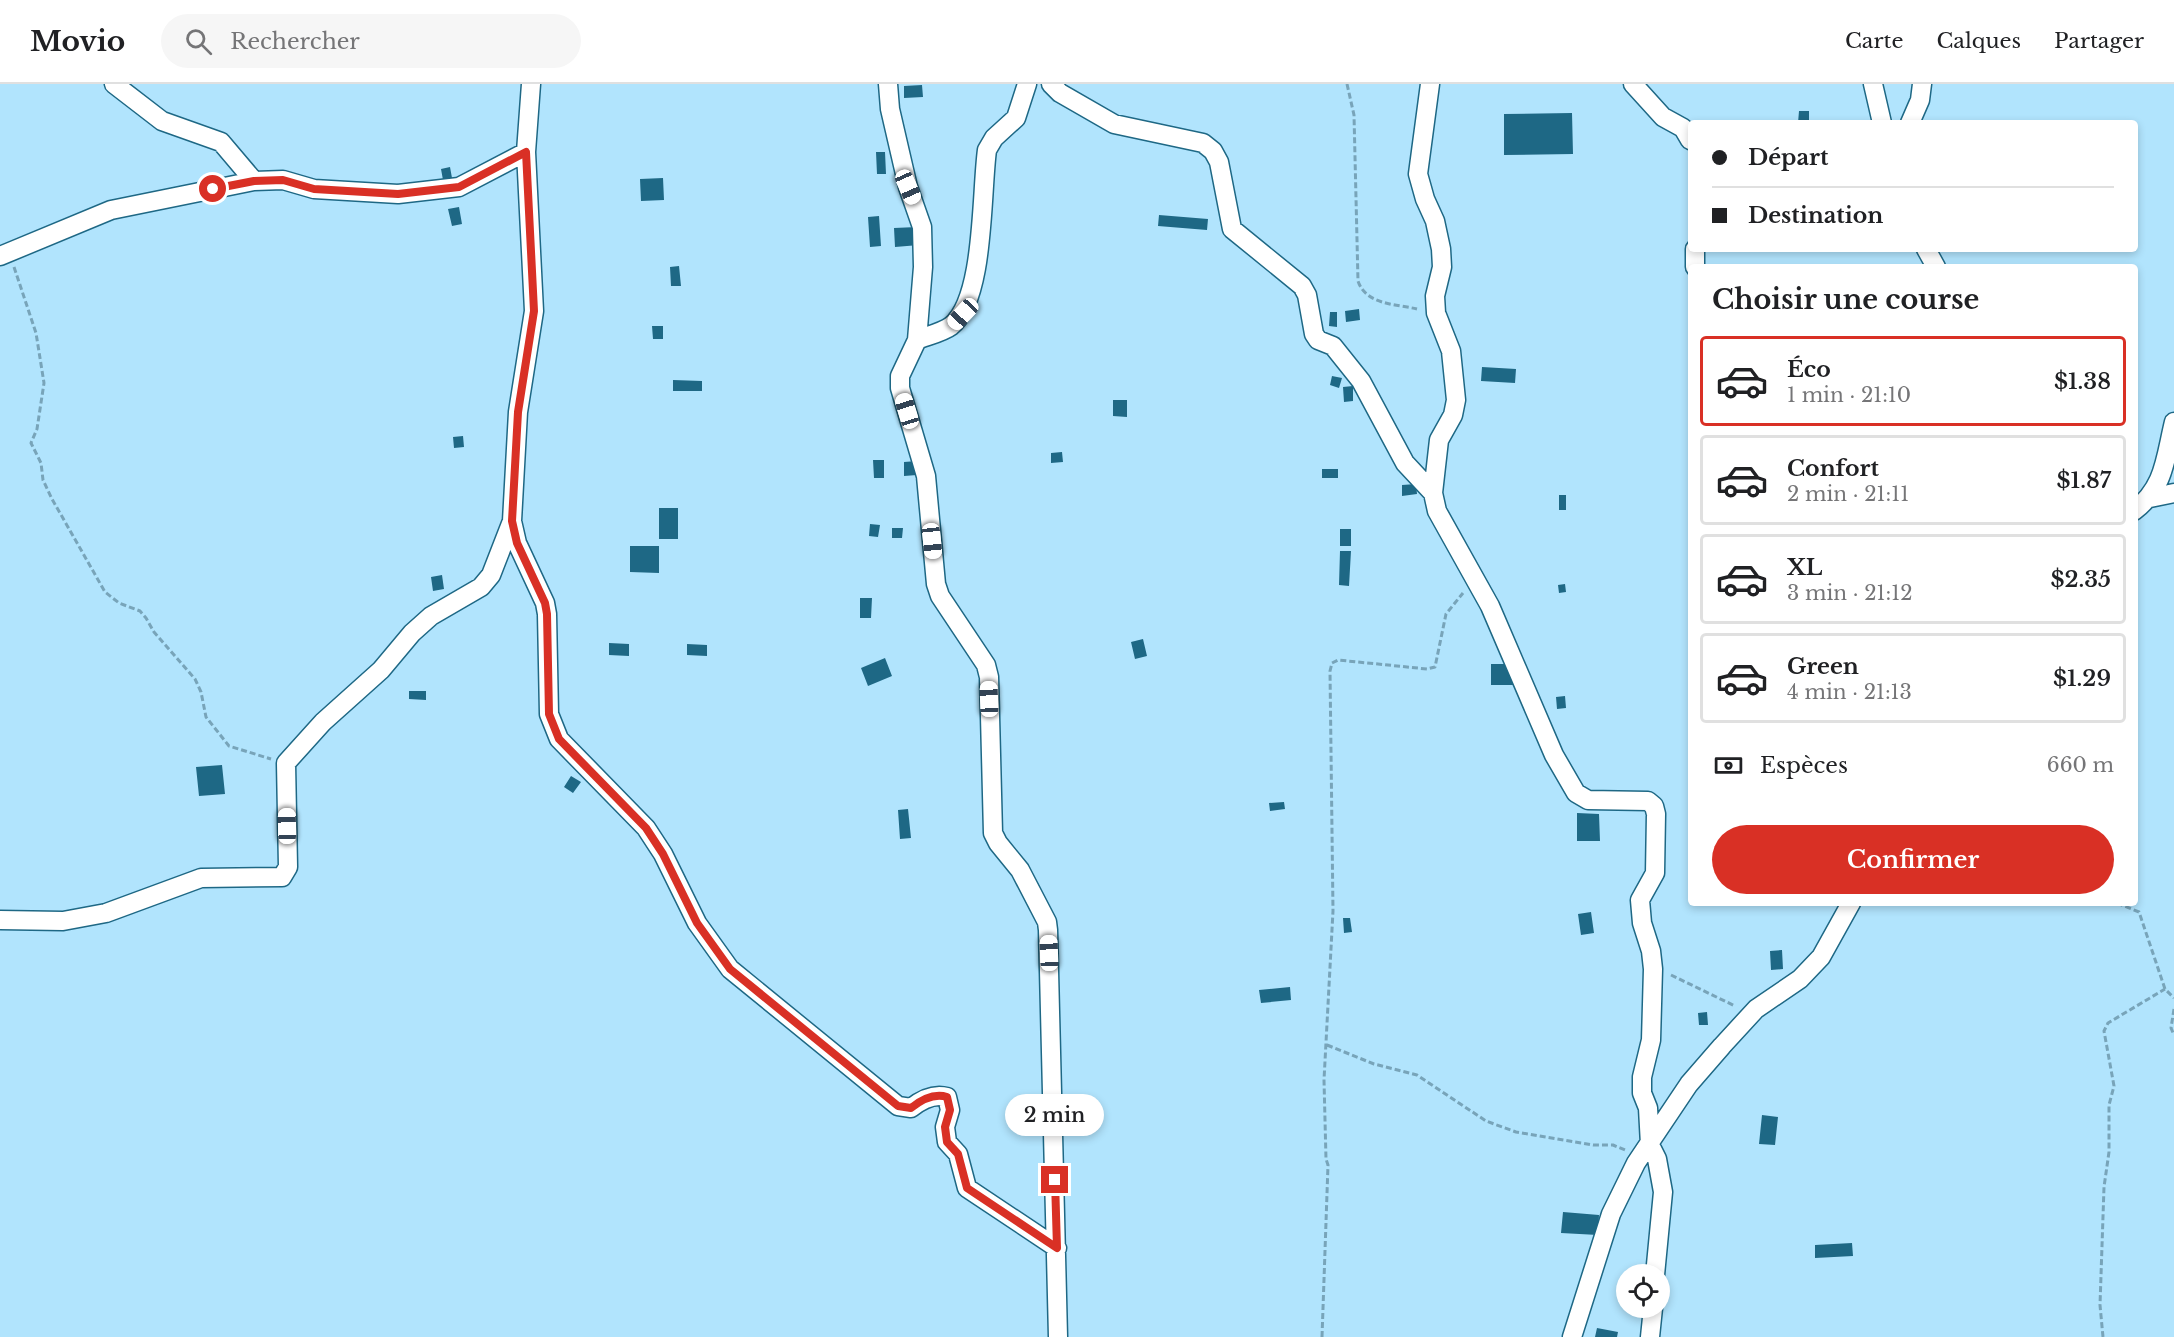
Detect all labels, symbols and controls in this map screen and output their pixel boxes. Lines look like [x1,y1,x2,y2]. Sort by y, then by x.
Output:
search box [161,14,581,68]
text: Movio [30,24,125,59]
icon: search [182,25,215,58]
text: Rechercher [230,28,360,55]
text: Carte [1845,28,1903,54]
text: Calques [1936,28,2021,54]
text: Partager [2054,28,2144,54]
text: Départ [1748,144,1828,171]
car [892,167,924,207]
route start [199,175,226,202]
text: Destination [1748,202,1883,229]
text: Choisir une course [1712,283,1979,316]
car [944,295,982,333]
icon: car [1715,354,1769,408]
text: Éco [1787,356,1831,383]
text: $1.38 [2054,368,2111,395]
text: 1 min · 21:10 [1787,383,1911,407]
car [893,391,921,431]
icon: car [1715,453,1769,507]
text: Confort [1787,455,1879,482]
text: $1.87 [2057,467,2111,494]
text: 2 min · 21:11 [1787,482,1909,506]
car [921,522,943,560]
icon: car [1715,552,1769,606]
text: XL [1787,554,1822,581]
text: $2.35 [2050,566,2111,593]
text: 3 min · 21:12 [1787,581,1912,605]
icon: car [1715,651,1769,705]
text: Green [1787,653,1859,680]
text: $1.29 [2053,665,2111,692]
text: 4 min · 21:13 [1787,680,1912,704]
car [979,681,999,717]
icon: cash [1712,749,1745,782]
text: Espèces [1760,752,1848,779]
text: 660 m [2047,753,2114,777]
car [278,808,296,844]
button: Confirmer [1712,825,2114,894]
car [1039,935,1059,971]
callout: 2 min [1006,1093,1104,1135]
text: 2 min [1024,1103,1085,1127]
route end [1041,1166,1068,1193]
map controls [1616,1264,1670,1318]
button: locate [1616,1264,1670,1318]

